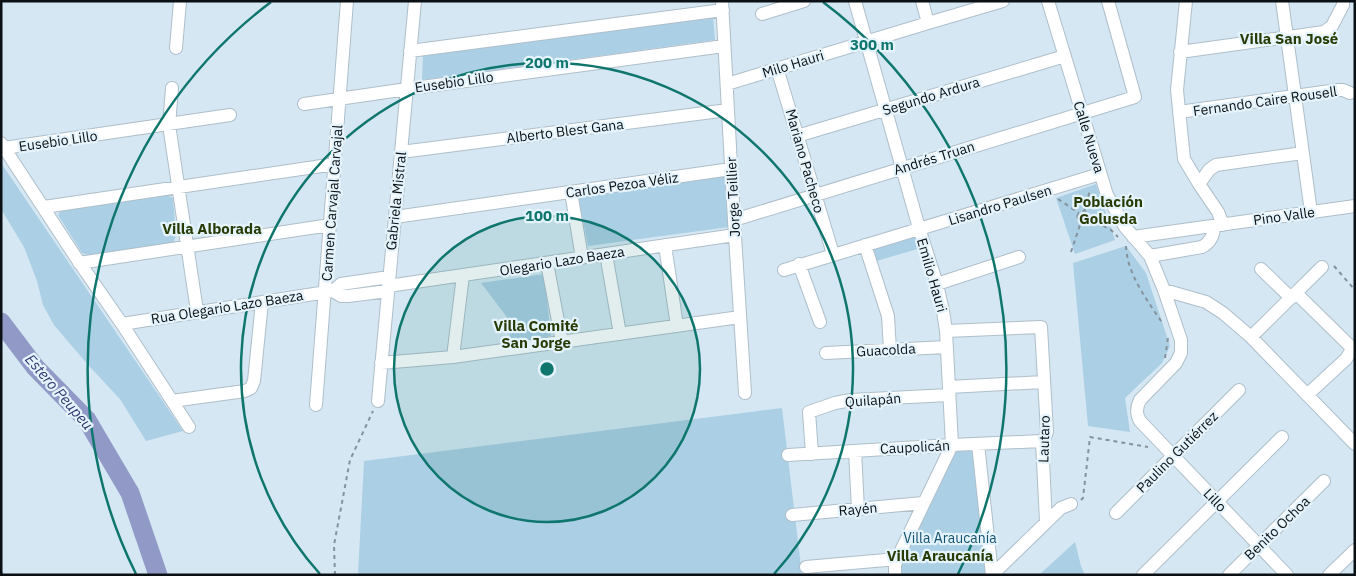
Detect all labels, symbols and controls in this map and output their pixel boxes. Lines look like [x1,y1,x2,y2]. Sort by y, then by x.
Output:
district label: Villa San José [1240,29,1338,48]
text: 300 m [850,35,894,54]
street label: Milo Hauri [760,46,826,82]
text: 200 m [525,53,569,72]
street label: Eusebio Lillo [413,68,495,96]
street label: Segundo Ardura [880,72,982,119]
street label: Fernando Caire Rousell [1192,82,1338,120]
street label: Calle Nueva [1070,99,1109,176]
street label: Mariano Pacheco [782,107,828,215]
street label: Alberto Blest Gana [505,115,625,147]
street label: Carmen Carvajal Carvajal [318,124,346,282]
street label: Eusebio Lillo [17,127,99,155]
street label: Andrés Truan [891,137,977,179]
street label: Gabriela Mistral [382,151,410,251]
street label: Jorge Teillier [722,156,744,238]
street label: Carlos Pezoa Véliz [565,168,680,202]
street label: Lisandro Paulsen [946,181,1054,229]
district label: Población Golusda [1073,192,1143,228]
street label: Pino Valle [1252,203,1316,229]
text: 100 m [525,206,569,225]
district label: Villa Alborada [162,219,262,238]
street label: Emilio Hauri [913,236,951,314]
street label: Olegario Lazo Baeza [498,242,626,280]
street label: Rua Olegario Lazo Baeza [150,286,305,328]
district label: Villa Comité San Jorge [493,316,579,352]
street label: Guacolda [856,339,917,361]
water label: Estero Peupeu [21,350,97,433]
centre of rings [538,360,556,378]
street label: Quilapán [844,389,902,411]
street label: Paulino Gutiérrez [1132,407,1222,497]
street label: Lautaro [1034,415,1054,463]
street label: Caupolicán [880,436,950,458]
street label: Lillo [1200,484,1231,516]
street label: Benito Ochoa [1240,492,1314,564]
street label: Rayén [838,498,878,520]
park label: Villa Araucanía [903,529,997,547]
district label: Villa Araucanía [887,546,994,565]

